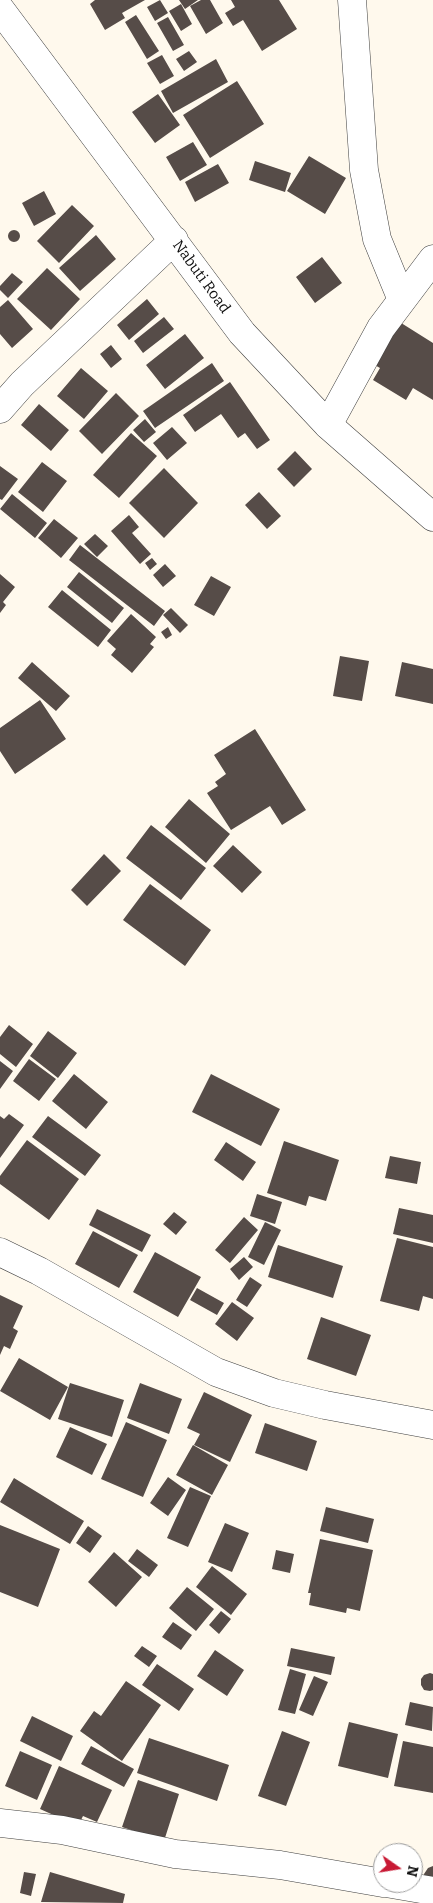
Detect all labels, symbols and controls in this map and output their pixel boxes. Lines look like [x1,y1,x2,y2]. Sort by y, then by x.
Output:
street label: Nabuti Road [168,237,234,317]
north arrow [373,1843,423,1893]
text: N [403,1864,422,1878]

